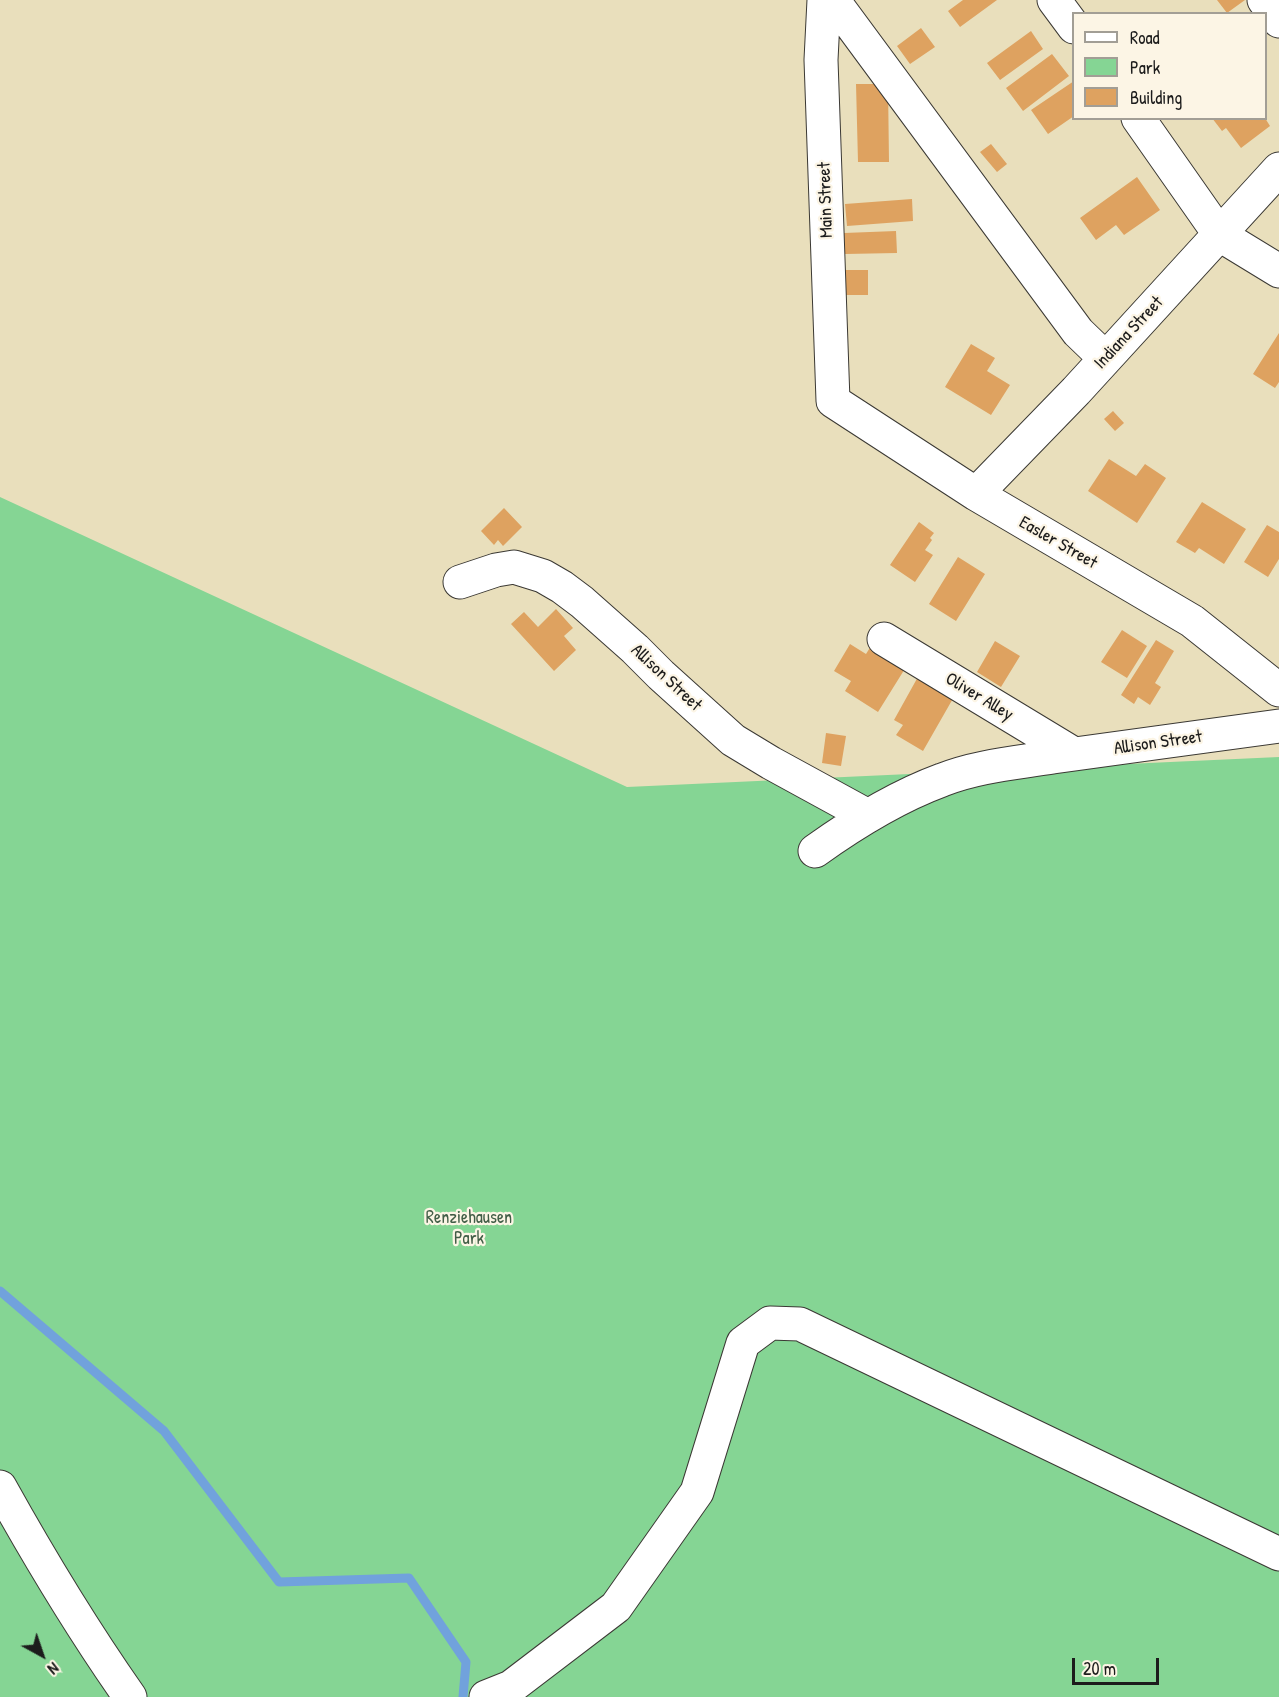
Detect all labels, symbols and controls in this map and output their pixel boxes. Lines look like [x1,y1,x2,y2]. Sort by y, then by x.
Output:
legend [1072,12,1267,120]
text: Road [1130,25,1160,50]
text: Park [1130,55,1160,80]
text: Building [1130,85,1182,110]
street label: Main Street [814,162,838,238]
street label: Indiana Street [1090,292,1168,374]
street label: Easler Street [1015,512,1101,574]
street label: Allison Street [626,640,706,716]
street label: Oliver Alley [941,668,1017,726]
street label: Allison Street [1112,726,1204,760]
park label: Renziehausen Park [426,1207,512,1250]
north arrow [12,1625,72,1685]
scale bar [1075,1646,1162,1684]
text: 20 m [1083,1656,1116,1681]
text: N [43,1658,64,1680]

